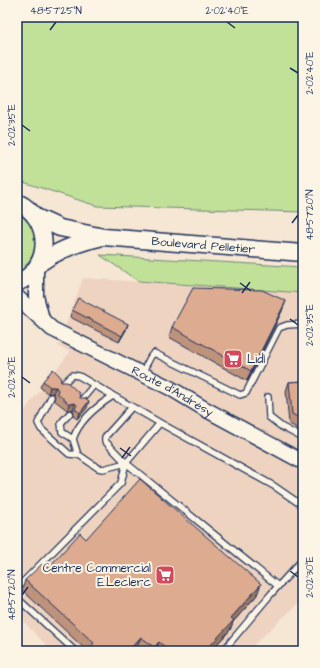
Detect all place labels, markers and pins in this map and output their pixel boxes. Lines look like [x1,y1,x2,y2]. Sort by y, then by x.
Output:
supermarket icon: Lidl [222,348,244,370]
place label: Lidl [247,351,265,368]
place label: Centre Commercial E.Leclerc [43,560,151,591]
supermarket icon: Centre Commercial E.Leclerc [154,564,176,586]

